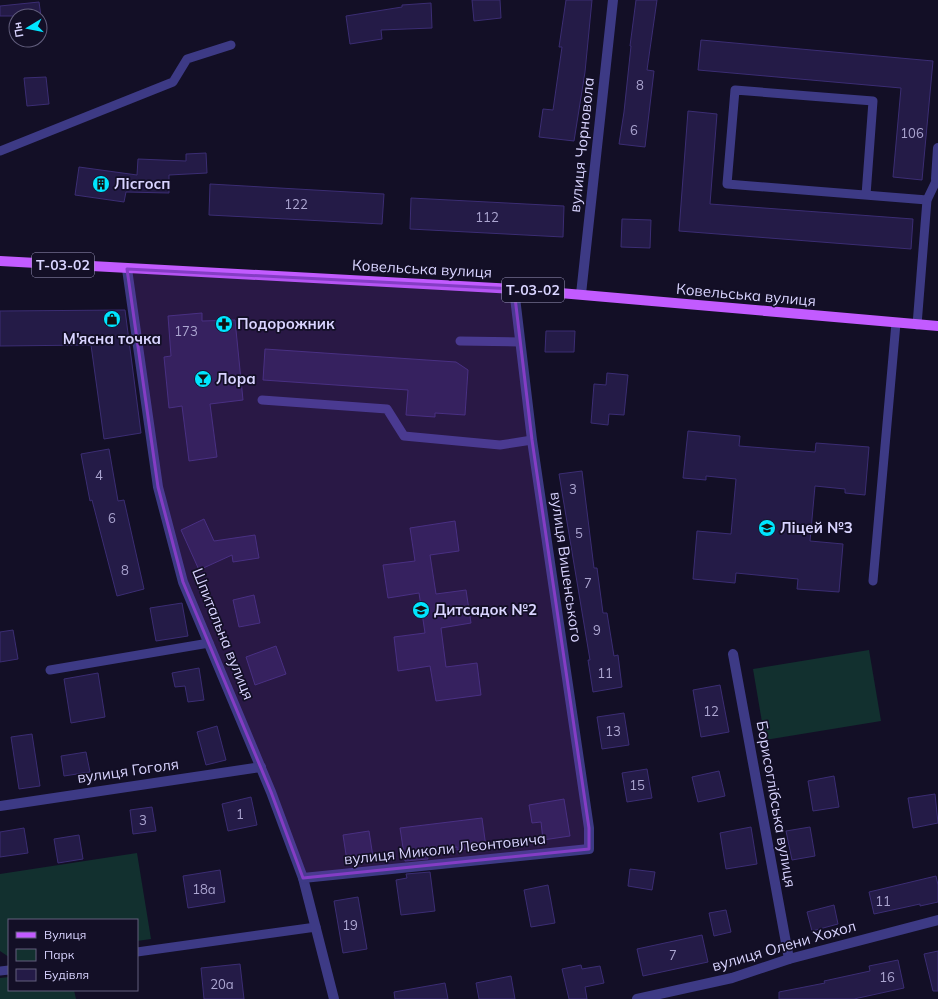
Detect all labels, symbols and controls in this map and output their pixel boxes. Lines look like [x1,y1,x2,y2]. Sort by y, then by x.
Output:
north arrow [8,8,48,48]
text: Пн [10,21,26,38]
street label: вулиця Чорновола [565,76,598,214]
house number: 8 [636,77,644,93]
house number: 6 [630,122,638,138]
house number: 106 [900,125,924,141]
building icon: Лісгосп [91,174,111,194]
place label: Лісгосп [114,174,171,193]
house number: 122 [284,196,308,212]
house number: 112 [475,209,499,225]
road number: Т-03-02 [32,253,94,277]
street label: Ковельська вулиця [351,255,493,282]
road number: Т-03-02 [502,278,564,302]
street label: Ковельська вулиця [675,279,817,310]
shop icon: М'ясна точка [102,309,122,329]
pharmacy icon: Подорожник [214,314,234,334]
place label: Подорожник [237,314,335,333]
house number: 173 [174,323,198,339]
place label: М'ясна точка [63,329,161,348]
bar icon: Лора [193,369,213,389]
place label: Лора [216,369,256,388]
house number: 4 [95,467,103,483]
house number: 3 [569,481,577,497]
street label: вулиця Вишенського [547,490,586,643]
house number: 6 [108,510,116,526]
school or university icon: Ліцей №3 [757,518,777,538]
place label: Ліцей №3 [780,518,853,537]
house number: 5 [575,525,583,541]
house number: 8 [121,562,129,578]
street label: Шпитальна вулиця [188,565,259,702]
house number: 7 [584,575,592,591]
school or university icon: Дитсадок №2 [411,600,431,620]
place label: Дитсадок №2 [434,600,537,619]
house number: 9 [593,622,601,638]
house number: 11 [597,665,613,681]
house number: 12 [703,703,719,719]
street label: Борисоглібська вулиця [752,719,801,889]
house number: 13 [605,723,621,739]
street label: вулиця Гоголя [76,754,180,787]
house number: 15 [629,777,645,793]
house number: 1 [236,806,244,822]
house number: 3 [139,812,147,828]
street label: вулиця Миколи Леонтовича [343,828,547,869]
house number: 18а [192,881,216,897]
house number: 11 [875,893,891,909]
street label: вулиця Олени Хохол [710,916,858,975]
house number: 19 [342,917,358,933]
legend [8,919,138,991]
text: Вулиця [44,927,86,942]
text: Парк [44,947,75,962]
house number: 7 [669,947,677,963]
text: Будівля [44,967,89,982]
house number: 16 [879,969,895,985]
house number: 20а [210,976,234,992]

